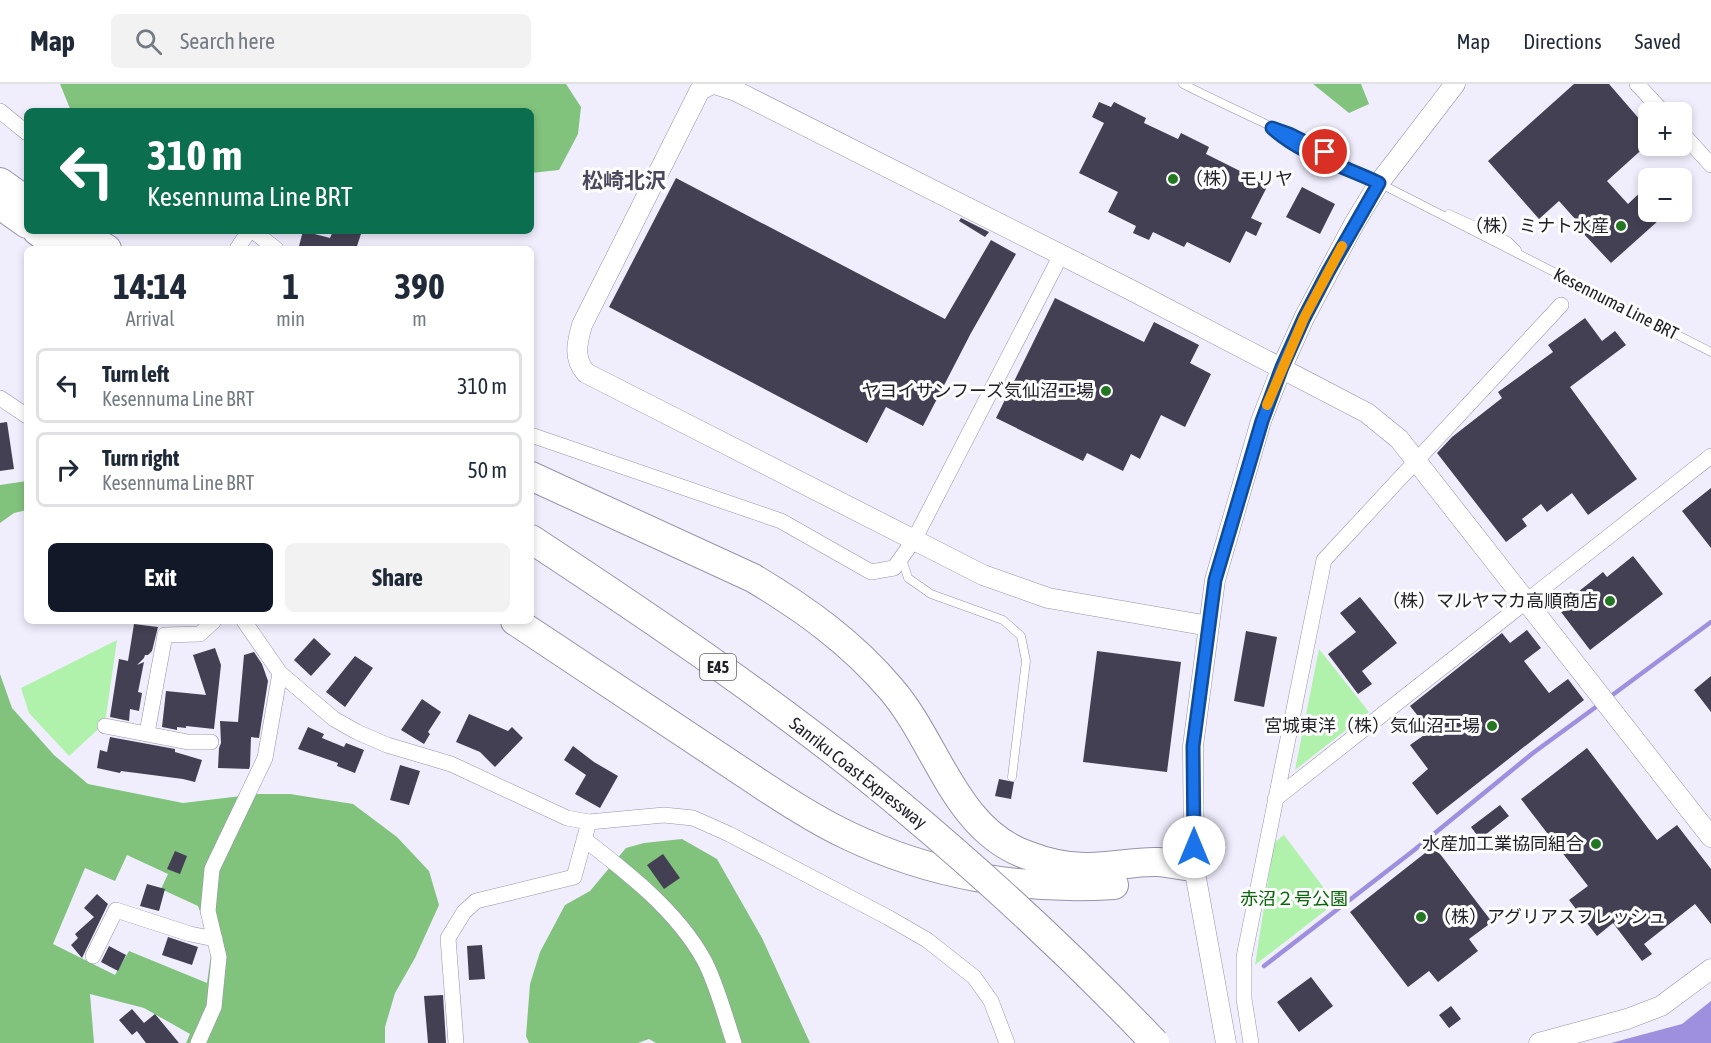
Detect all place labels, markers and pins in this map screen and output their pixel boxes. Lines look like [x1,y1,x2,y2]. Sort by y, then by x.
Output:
pin [1299,126,1350,177]
place label: （株）モリヤ [1185,168,1293,189]
marker: （株）モリヤ [1166,172,1180,186]
place label: （株）ミナト水産 [1465,215,1609,236]
marker: （株）ミナト水産 [1614,219,1628,233]
place label: ヤヨイサンフーズ気仙沼工場 [861,380,1094,401]
marker: ヤヨイサンフーズ気仙沼工場 [1099,384,1113,398]
place label: （株）マルヤマカ高順商店 [1382,590,1598,611]
marker: （株）マルヤマカ高順商店 [1603,594,1617,608]
place label: 宮城東洋（株）気仙沼工場 [1264,715,1480,736]
marker: 宮城東洋（株）気仙沼工場 [1485,719,1499,733]
place label: 水産加工業協同組合 [1422,833,1584,854]
marker: 水産加工業協同組合 [1589,837,1603,851]
place label: （株）アグリアスフレッシュ [1433,906,1666,927]
marker: （株）アグリアスフレッシュ [1414,910,1428,924]

